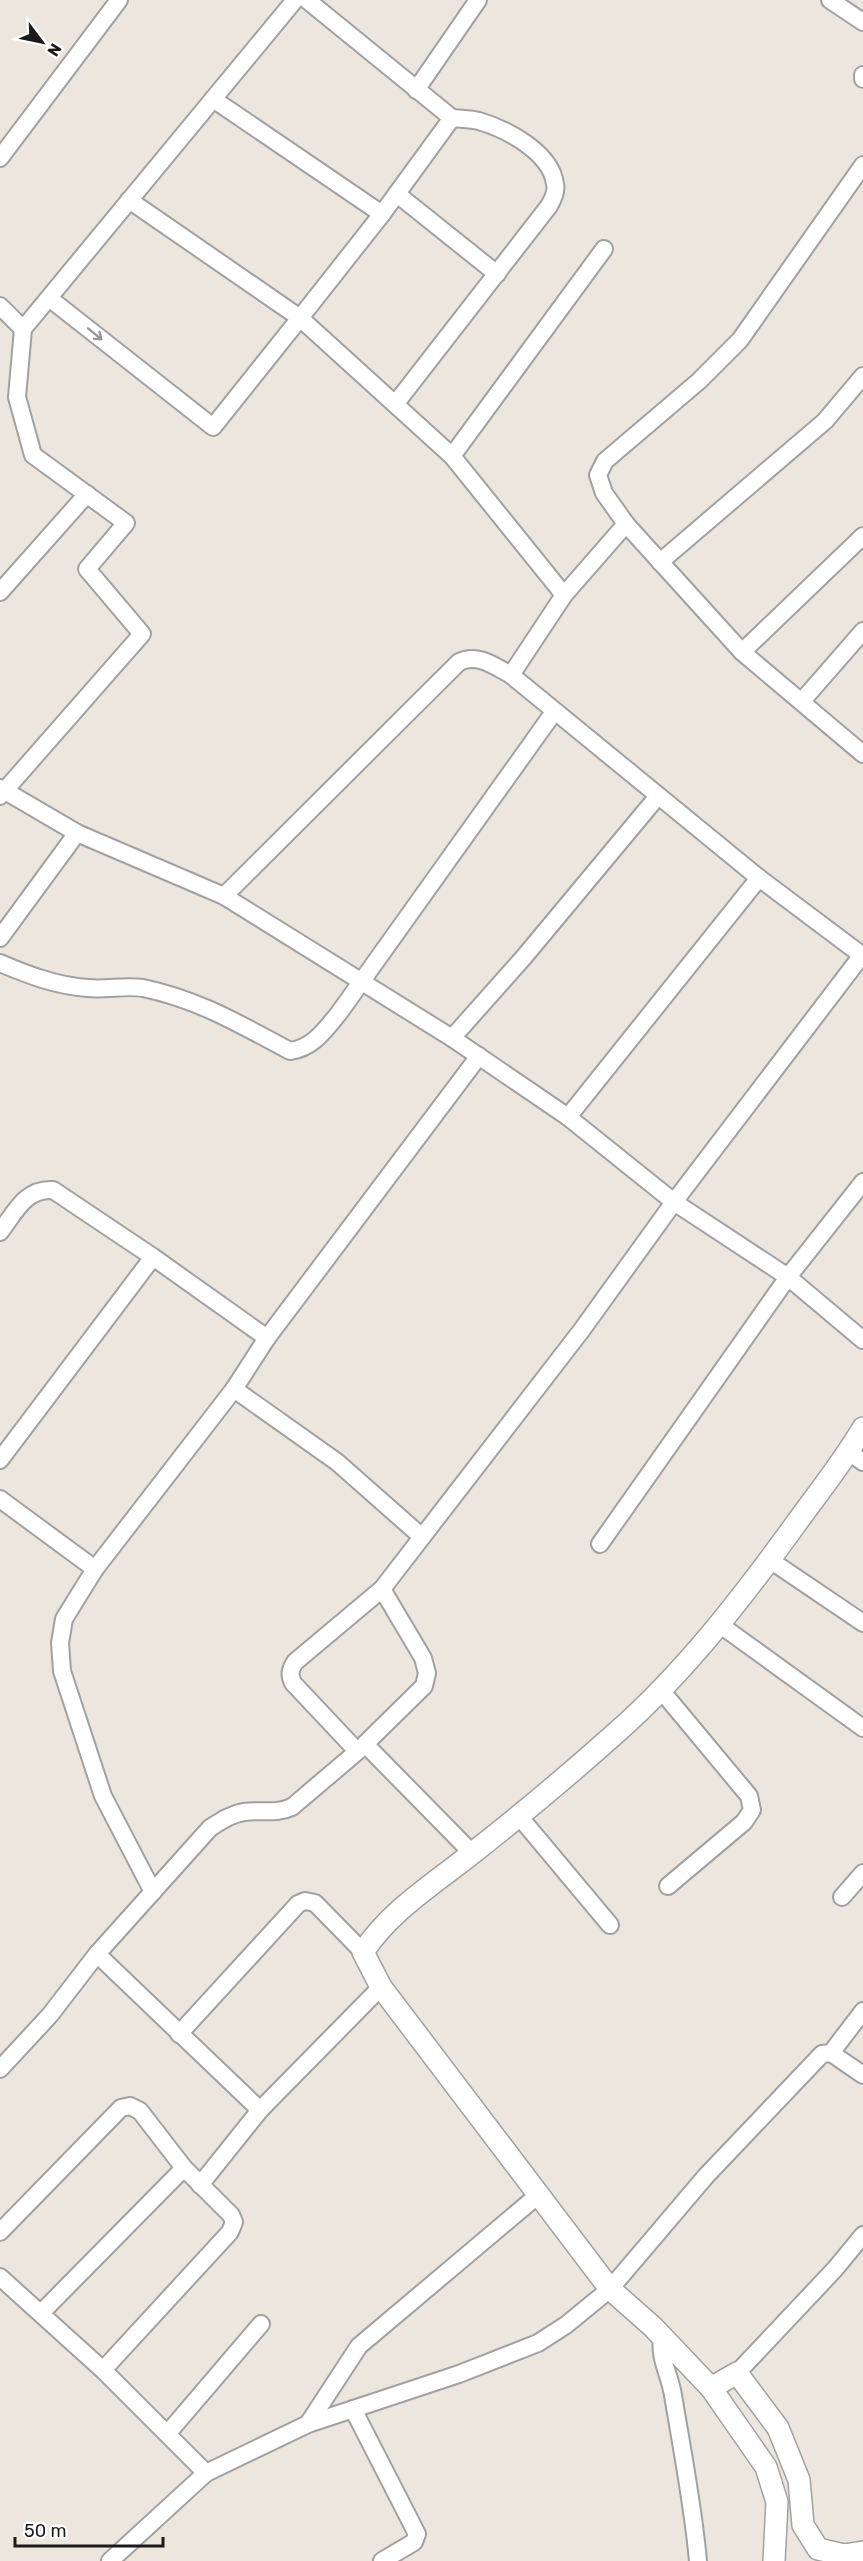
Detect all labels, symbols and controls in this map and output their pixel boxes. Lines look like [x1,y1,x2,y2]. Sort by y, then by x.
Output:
north arrow [12,12,72,72]
text: N [43,40,65,60]
one-way arrow [87,327,102,341]
scale bar [15,2510,164,2548]
text: 50 m [24,2520,67,2542]

